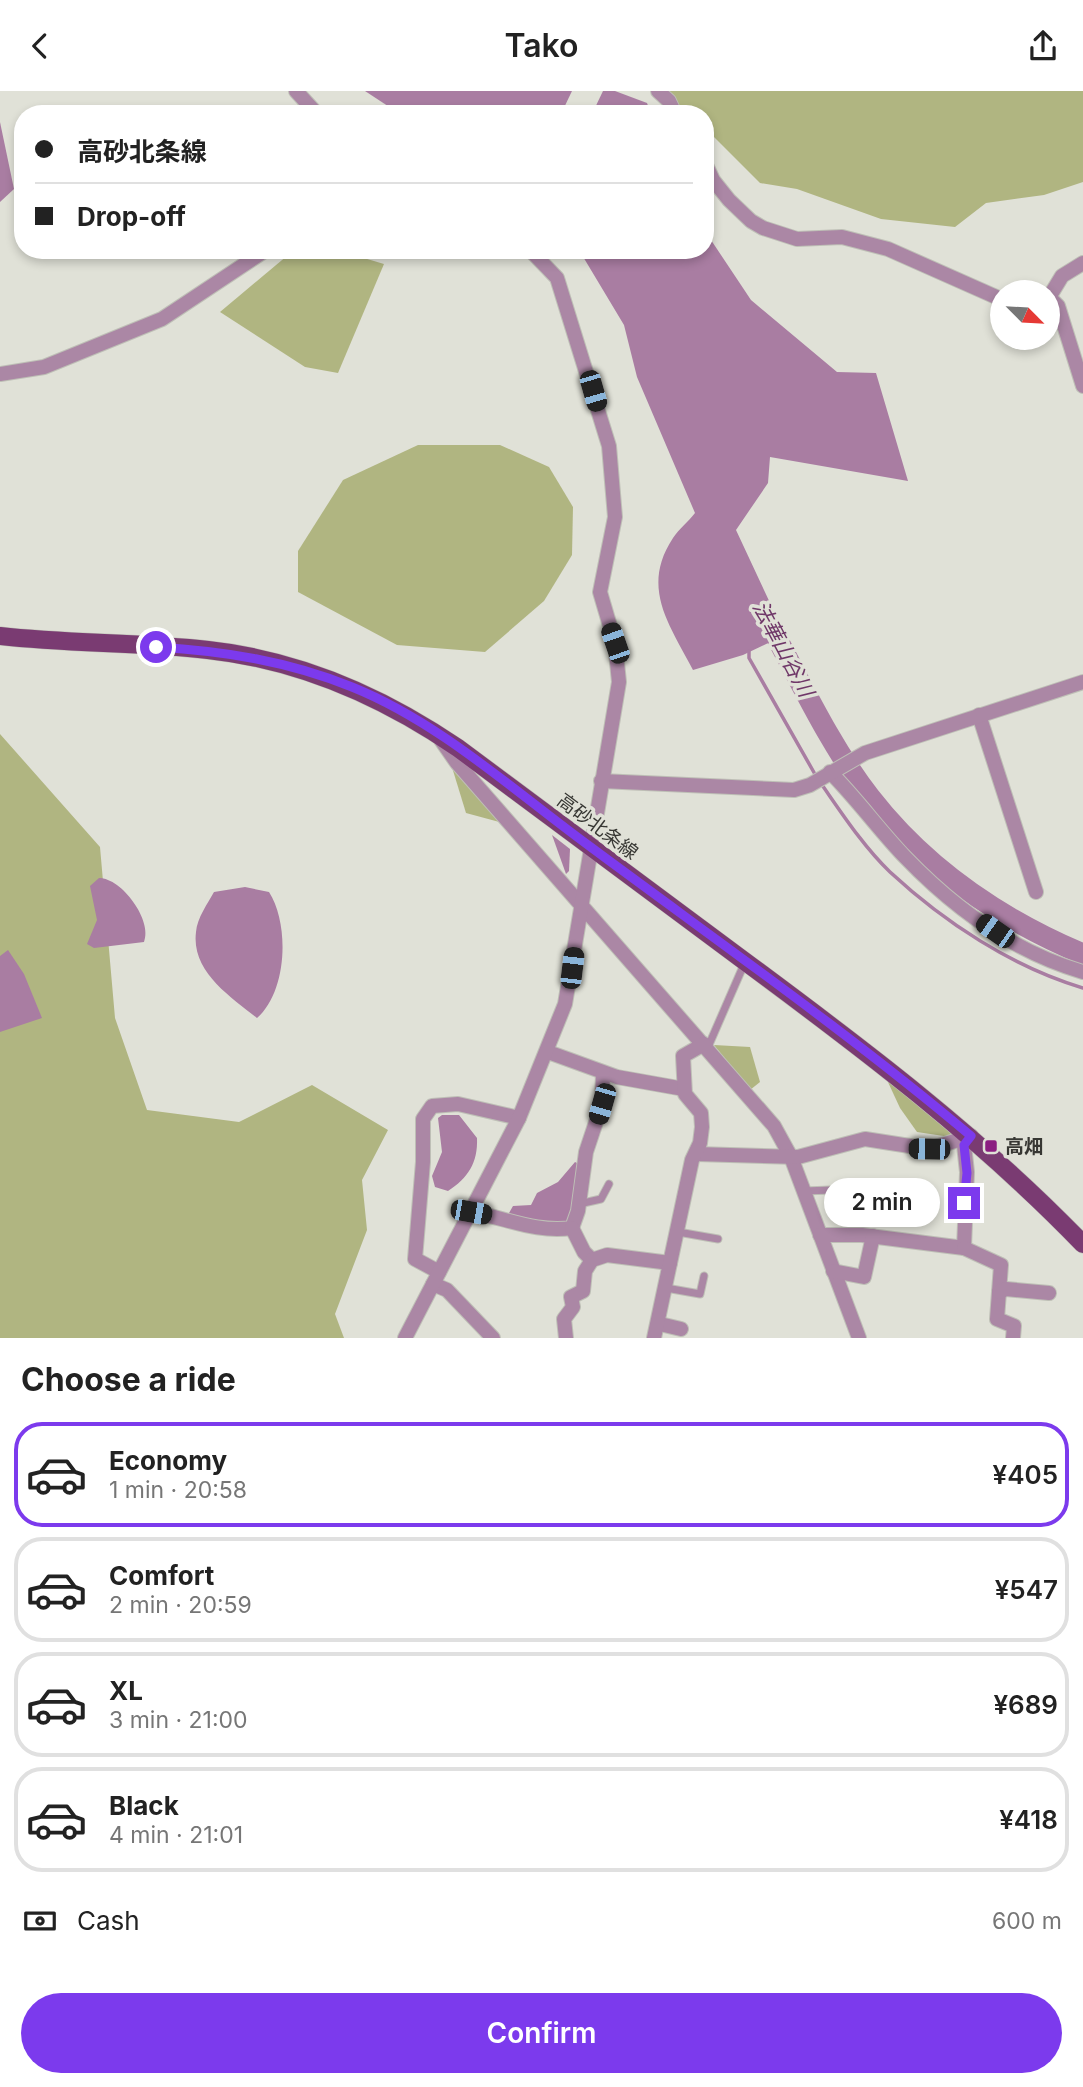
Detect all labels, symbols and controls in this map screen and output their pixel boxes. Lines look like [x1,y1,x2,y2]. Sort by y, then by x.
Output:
text: Tako [504,26,579,65]
icon: back [21,27,59,65]
icon: share [1024,27,1062,65]
text: 高砂北条線 [77,136,207,167]
text: Drop-off [77,201,186,232]
north arrow [990,280,1060,350]
map controls [990,280,1060,350]
car [578,368,609,414]
water label: 法華山谷川 [748,597,820,703]
car [599,620,632,666]
route start [140,631,172,663]
street label: 高砂北条線 [553,789,643,864]
car [972,910,1019,952]
car [560,946,585,990]
car [587,1081,618,1127]
place label: 高畑 [1005,1135,1043,1158]
car [908,1138,951,1160]
marker: 高畑 [983,1138,999,1154]
callout: 2 min [824,1179,940,1227]
route end [948,1187,980,1219]
text: 2 min [852,1188,912,1216]
car [449,1198,494,1226]
text: Choose a ride [21,1360,236,1399]
icon: car [25,1443,88,1506]
text: Economy [109,1445,227,1476]
text: ¥405 [993,1459,1058,1490]
text: 1 min · 20:58 [109,1476,247,1504]
icon: car [25,1558,88,1621]
text: Comfort [109,1560,214,1591]
text: ¥547 [995,1574,1058,1605]
text: 2 min · 20:59 [109,1591,252,1619]
icon: car [25,1673,88,1736]
text: XL [109,1675,143,1706]
text: ¥689 [993,1689,1058,1720]
text: 3 min · 21:00 [109,1706,248,1734]
icon: car [25,1788,88,1851]
text: Black [109,1790,179,1821]
text: ¥418 [999,1804,1058,1835]
text: 4 min · 21:01 [109,1821,243,1849]
icon: cash [21,1902,59,1940]
text: Cash [77,1905,140,1936]
text: 600 m [992,1907,1062,1935]
button: Confirm [21,1993,1062,2073]

